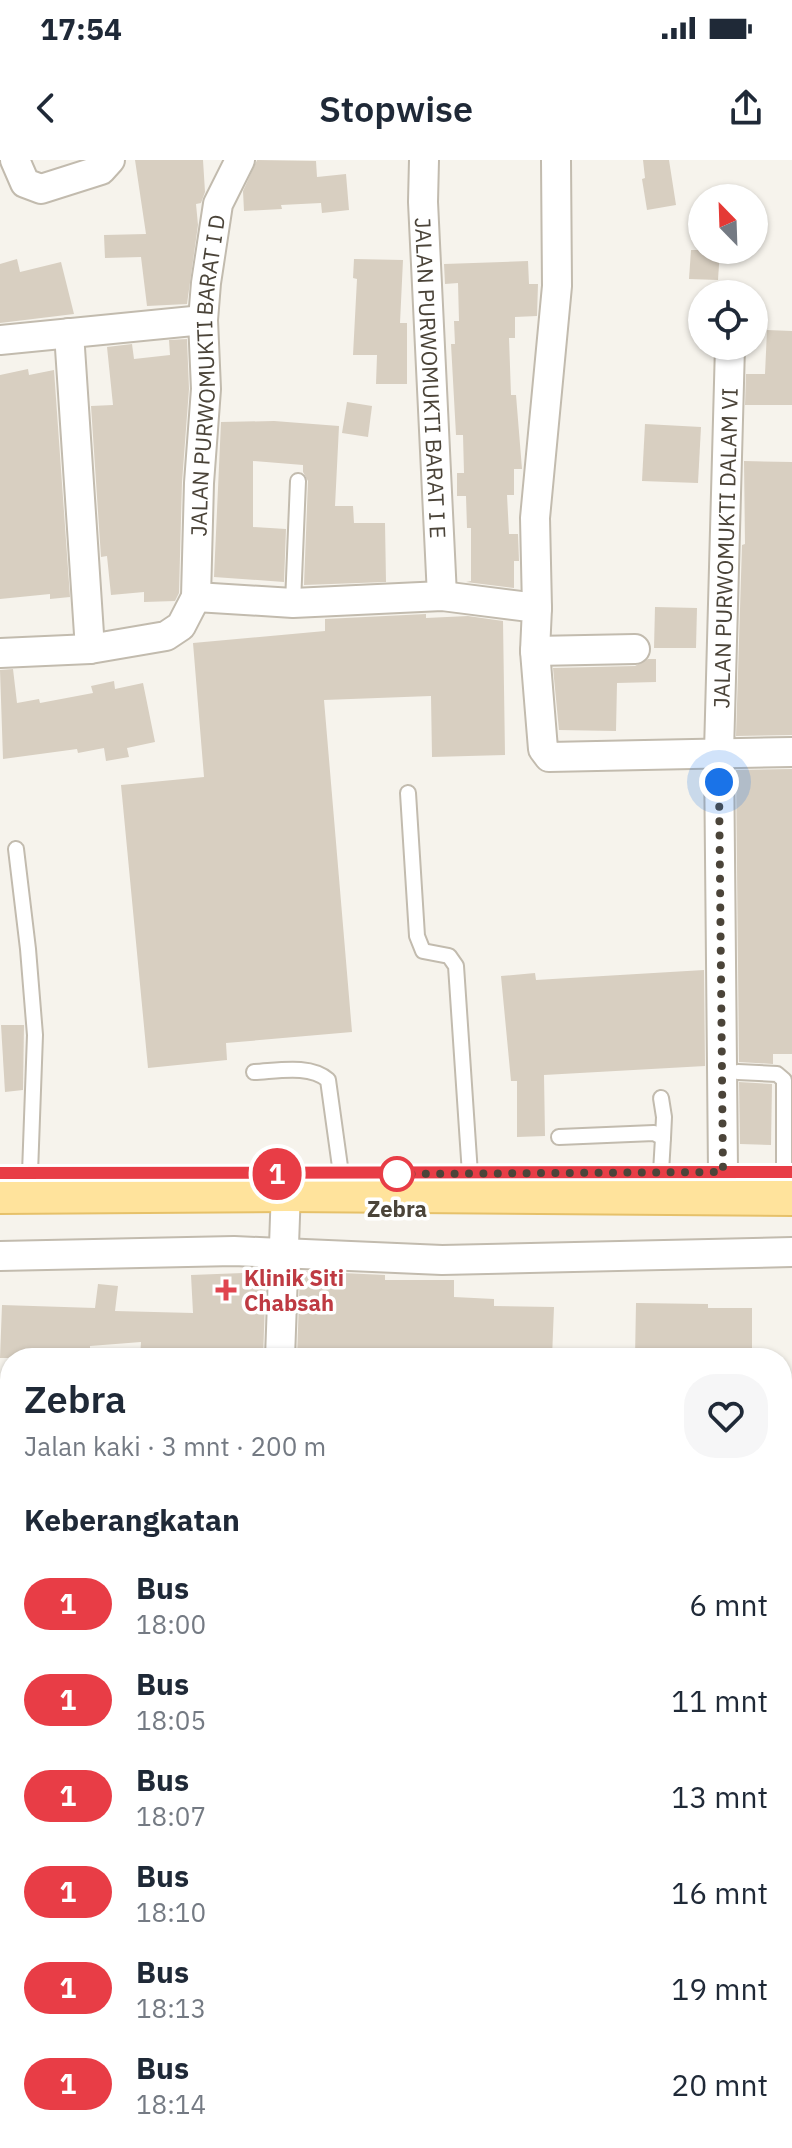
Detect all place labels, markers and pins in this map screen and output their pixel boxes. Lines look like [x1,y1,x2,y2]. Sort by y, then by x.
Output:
marker: Zebra [380,1157,414,1191]
place label: Zebra [367,1194,427,1223]
place label: Klinik Siti Chabsah [244,1263,344,1317]
marker: Klinik Siti Chabsah [215,1279,237,1301]

